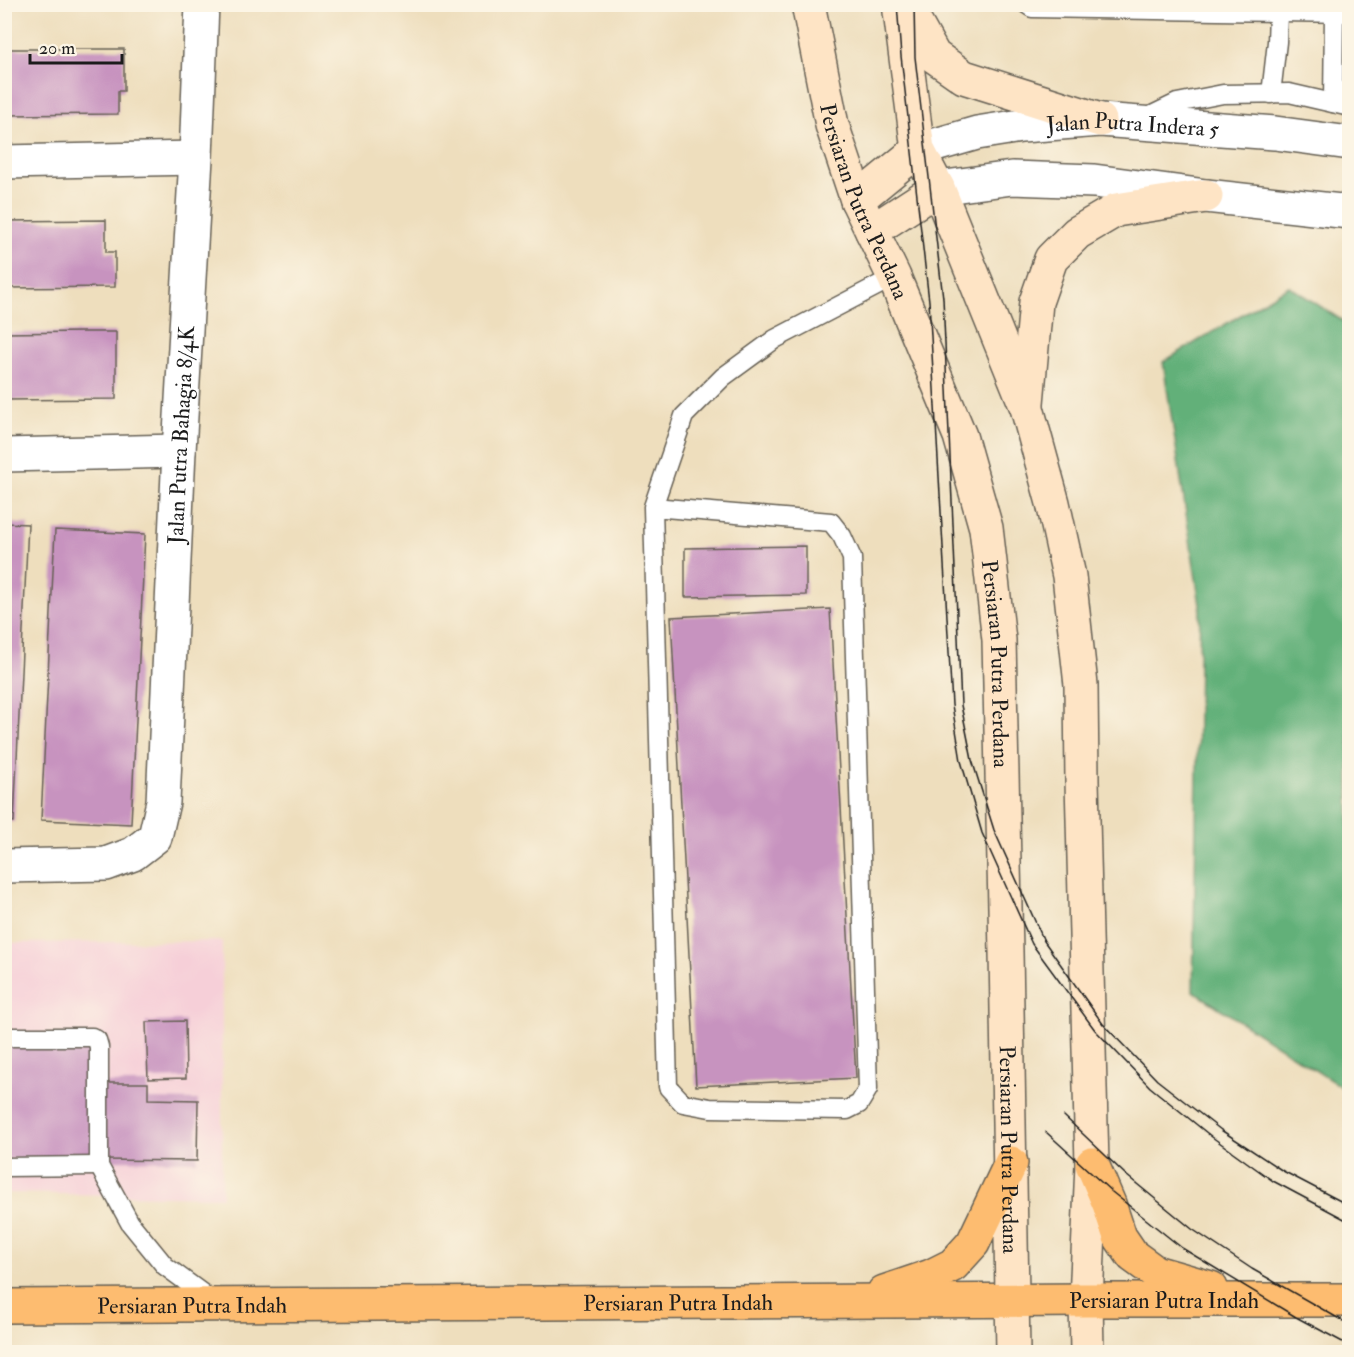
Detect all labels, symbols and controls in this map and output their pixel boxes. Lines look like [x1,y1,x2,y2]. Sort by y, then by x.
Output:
scale bar [30,27,122,65]
text: 20 m [39,37,75,60]
street label: Persiaran Putra Perdana [813,101,915,304]
street label: Jalan Putra Indera 5 [1044,107,1220,144]
street label: Jalan Putra Bahagia 8/4K [162,324,201,546]
street label: Persiaran Putra Perdana [975,558,1015,769]
street label: Persiaran Putra Perdana [993,1045,1024,1255]
street label: Persiaran Putra Indah [1069,1287,1260,1315]
street label: Persiaran Putra Indah [583,1289,774,1318]
street label: Persiaran Putra Indah [97,1291,288,1320]

